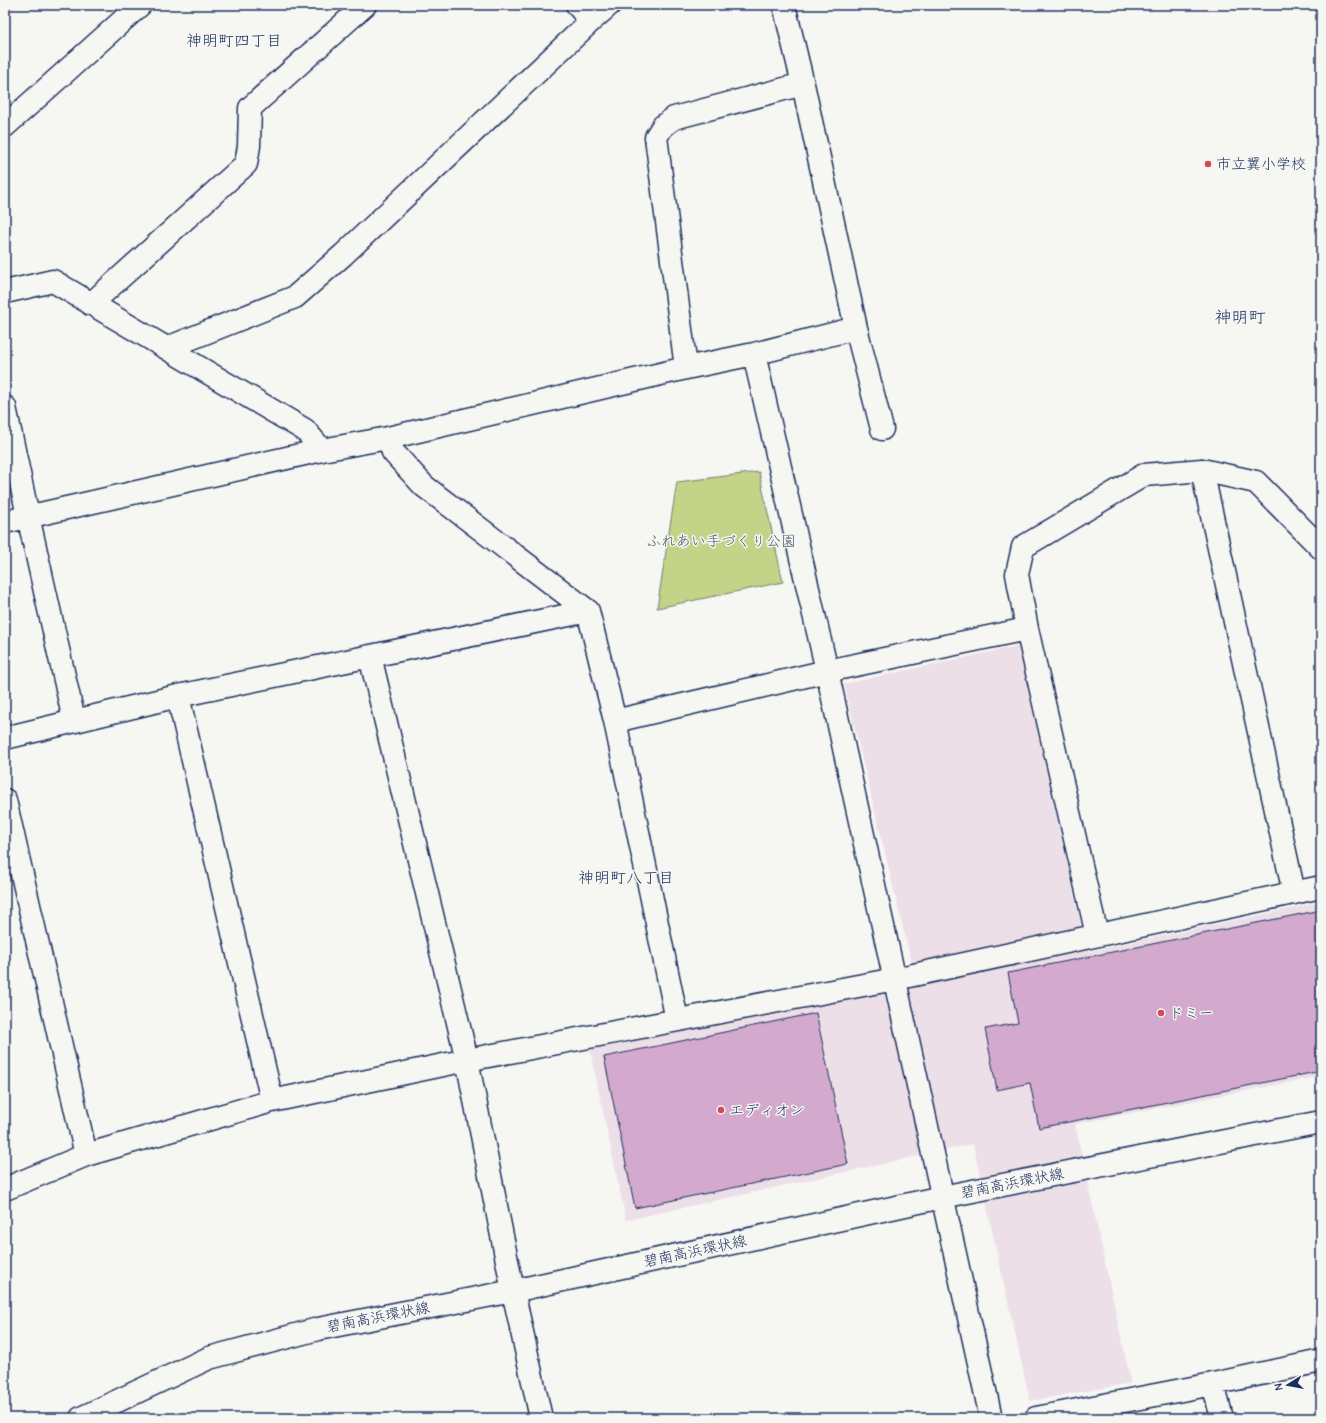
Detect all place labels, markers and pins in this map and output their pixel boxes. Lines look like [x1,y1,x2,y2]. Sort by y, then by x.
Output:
place label: 市立翼小学校 [1216,155,1306,173]
marker: 市立翼小学校 [1203,159,1213,169]
place label: ドミー [1169,1004,1214,1022]
marker: ドミー [1156,1008,1166,1018]
place label: エディオン [729,1101,805,1119]
marker: エディオン [716,1105,726,1115]

